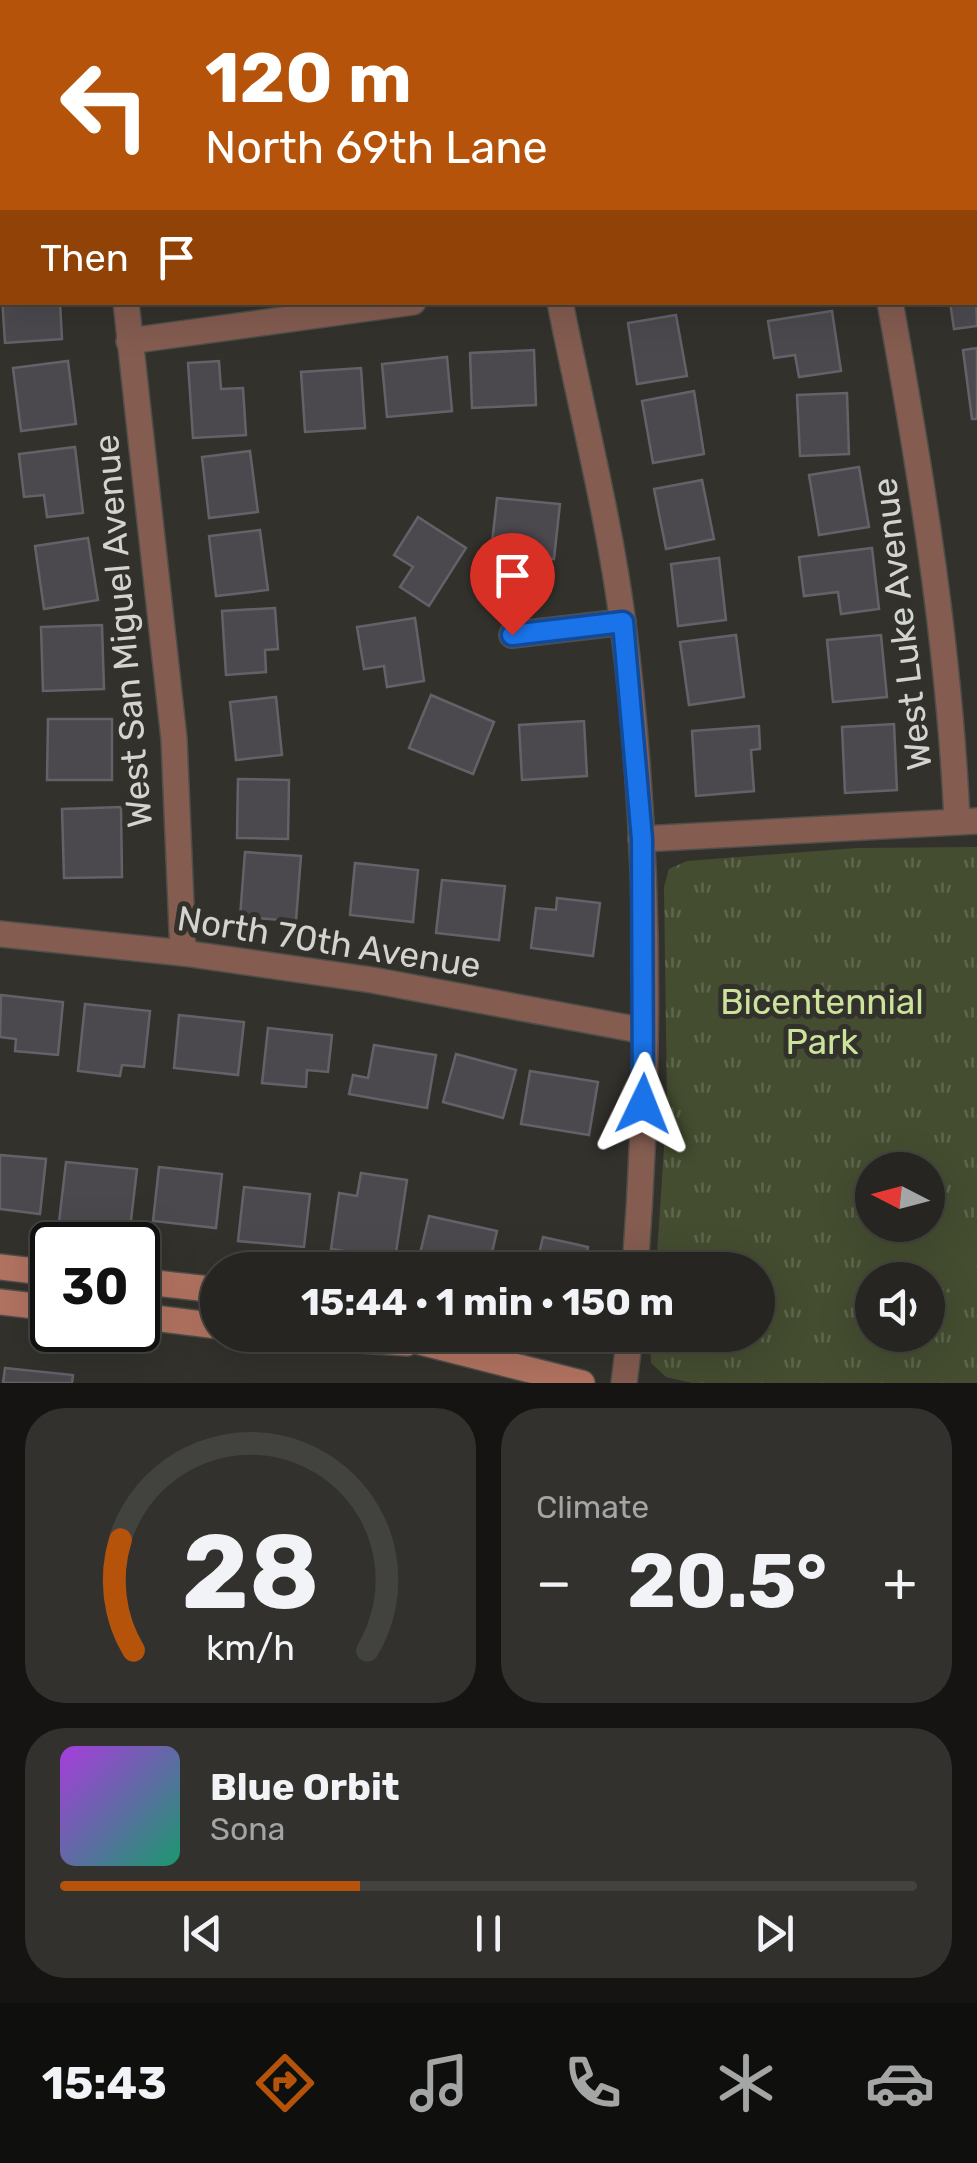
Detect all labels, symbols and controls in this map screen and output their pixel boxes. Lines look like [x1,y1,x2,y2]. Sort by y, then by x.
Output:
text: 120 m [205,37,412,120]
icon: left [40,40,170,170]
text: North 69th Lane [205,121,548,174]
icon: arrive [149,230,204,285]
text: Then [40,235,129,281]
street label: West San Miguel Avenue [85,433,161,829]
street label: West Luke Avenue [863,475,941,773]
pin [470,533,555,636]
icon: arrive [485,548,540,603]
street label: North 70th Avenue [174,897,484,987]
park label: Bicentennial Park [720,981,924,1063]
position arrow [591,1052,695,1156]
north arrow [855,1152,945,1242]
map controls [855,1152,945,1352]
speed limit sign: 30 [30,1222,160,1352]
button: sound [855,1262,945,1352]
text: 15:44 · 1 min · 150 m [301,1279,674,1325]
text: Climate [536,1488,649,1526]
text: 28 [181,1511,320,1634]
text: 20.5° [627,1537,827,1626]
text: − [536,1550,572,1615]
text: + [883,1550,917,1615]
text: km/h [206,1627,295,1669]
text: Blue Orbit [210,1764,400,1810]
text: Sona [210,1810,285,1848]
icon: previous [175,1906,230,1961]
icon: pause [461,1906,516,1961]
icon: next [747,1906,802,1961]
icon: directions [250,2048,320,2118]
icon: music [404,2048,474,2118]
icon: phone [558,2048,628,2118]
icon: climate [711,2048,781,2118]
icon: car [865,2048,935,2118]
text: 15:43 [42,2057,167,2110]

